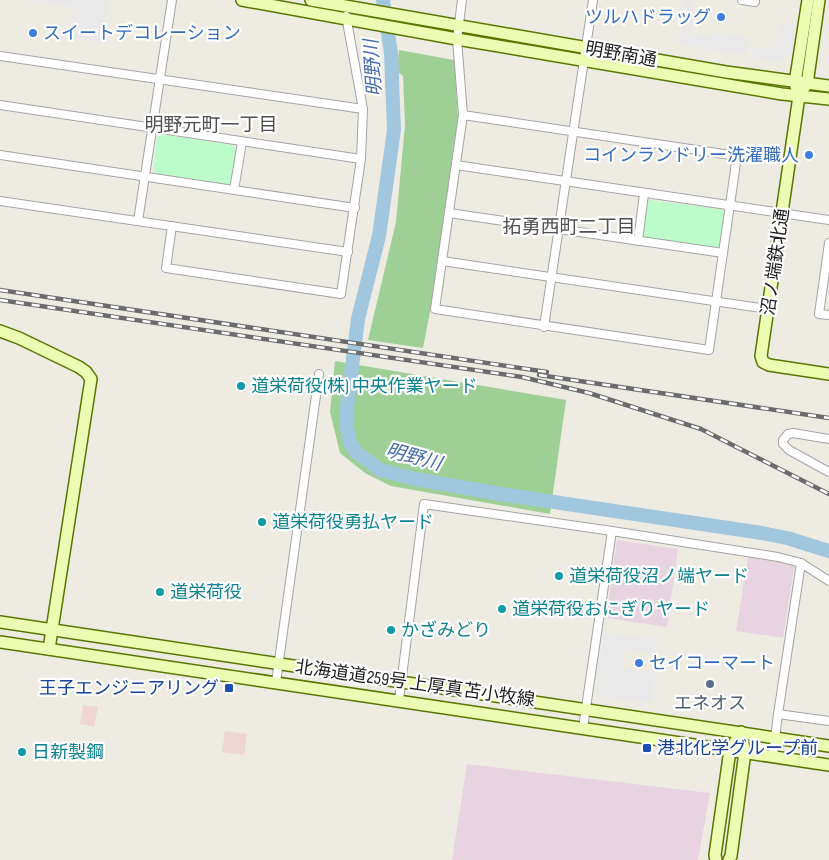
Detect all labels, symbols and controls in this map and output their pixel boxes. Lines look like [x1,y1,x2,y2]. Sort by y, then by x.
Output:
place label: ツルハドラッグ [585,7,711,28]
marker: ツルハドラッグ [715,11,727,23]
place label: スイートデコレーション [43,23,241,44]
marker: スイートデコレーション [27,27,39,39]
water label: 明野川 [360,37,387,97]
street label: 明野南通 [584,38,658,71]
district label: 明野元町一丁目 [144,114,278,137]
place label: コインランドリー洗濯職人 [583,145,799,166]
marker: コインランドリー洗濯職人 [803,149,815,161]
street label: 沼ノ端鉄北通 [758,207,793,317]
district label: 拓勇西町二丁目 [502,216,636,239]
place label: 道栄荷役(株) 中央作業ヤード [251,376,478,397]
marker: 道栄荷役(株) 中央作業ヤード [235,380,247,392]
water label: 明野川 [383,439,446,476]
place label: 道栄荷役勇払ヤード [272,512,434,533]
marker: 道栄荷役勇払ヤード [256,516,268,528]
place label: 道栄荷役沼ノ端ヤード [569,566,749,587]
marker: 道栄荷役沼ノ端ヤード [553,570,565,582]
place label: 道栄荷役 [170,582,242,603]
marker: 道栄荷役 [154,586,166,598]
place label: 道栄荷役おにぎりヤード [512,599,710,620]
marker: 道栄荷役おにぎりヤード [496,603,508,615]
place label: かざみどり [401,620,491,641]
marker: かざみどり [385,624,397,636]
place label: セイコーマート [649,653,775,674]
street label: 北海道道259号 上厚真苫小牧線 [294,656,536,711]
marker: セイコーマート [633,657,645,669]
place label: 王子エンジニアリング [39,678,219,699]
marker: エネオス [704,678,716,690]
marker: 王子エンジニアリング [223,682,235,694]
place label: エネオス [674,693,746,714]
place label: 港北化学グループ前 [657,738,818,759]
place label: 日新製鋼 [32,742,104,763]
marker: 港北化学グループ前 [641,742,653,754]
marker: 日新製鋼 [16,746,28,758]

